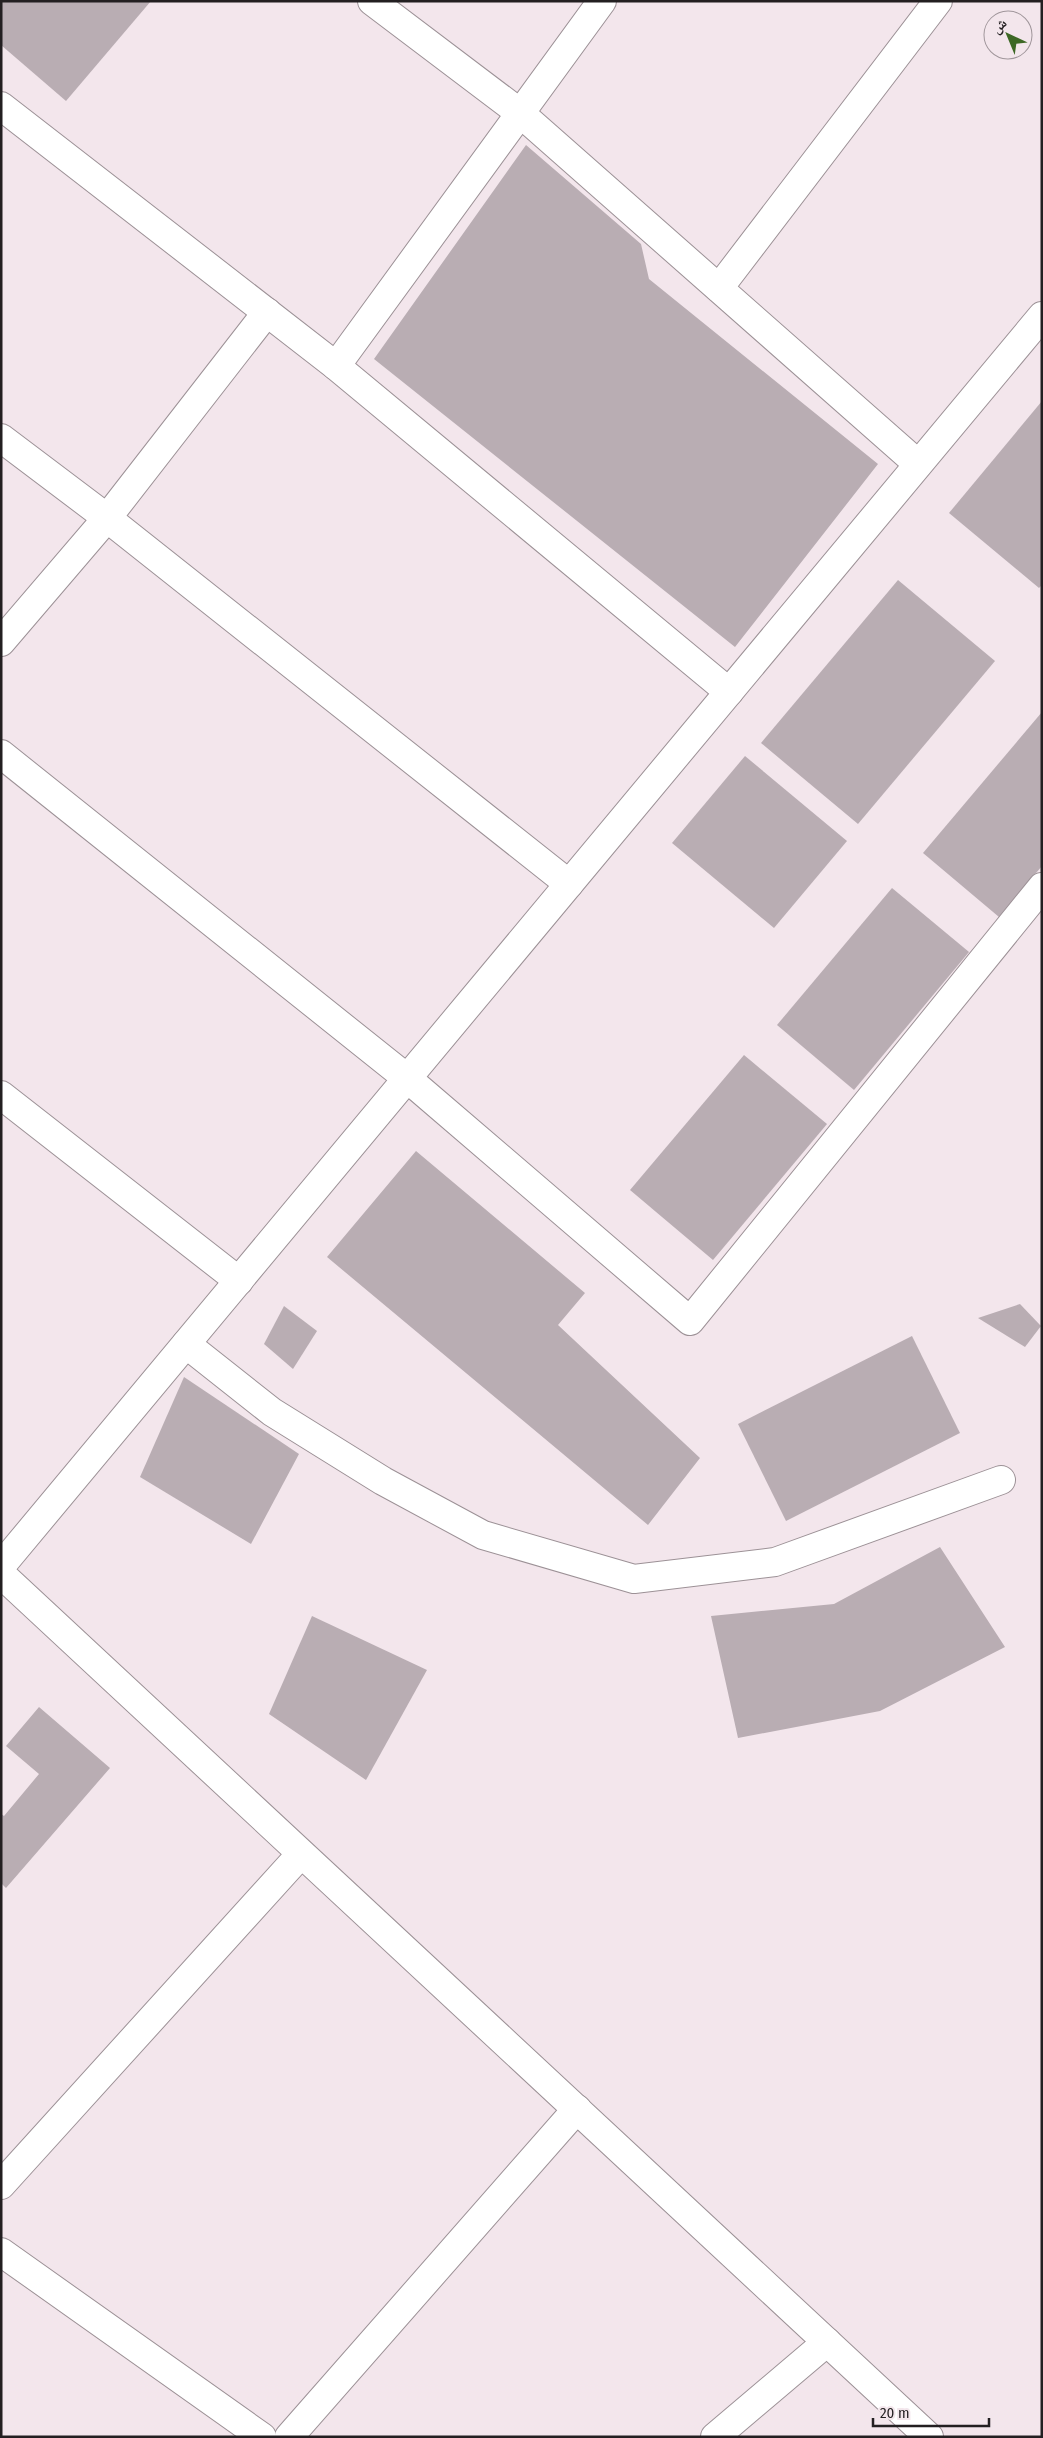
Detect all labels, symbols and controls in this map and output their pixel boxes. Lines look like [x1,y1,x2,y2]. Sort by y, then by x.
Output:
north arrow [983,10,1033,60]
text: ش [988,15,1011,37]
scale bar [873,2396,989,2428]
text: 20 m [880,2404,910,2422]

